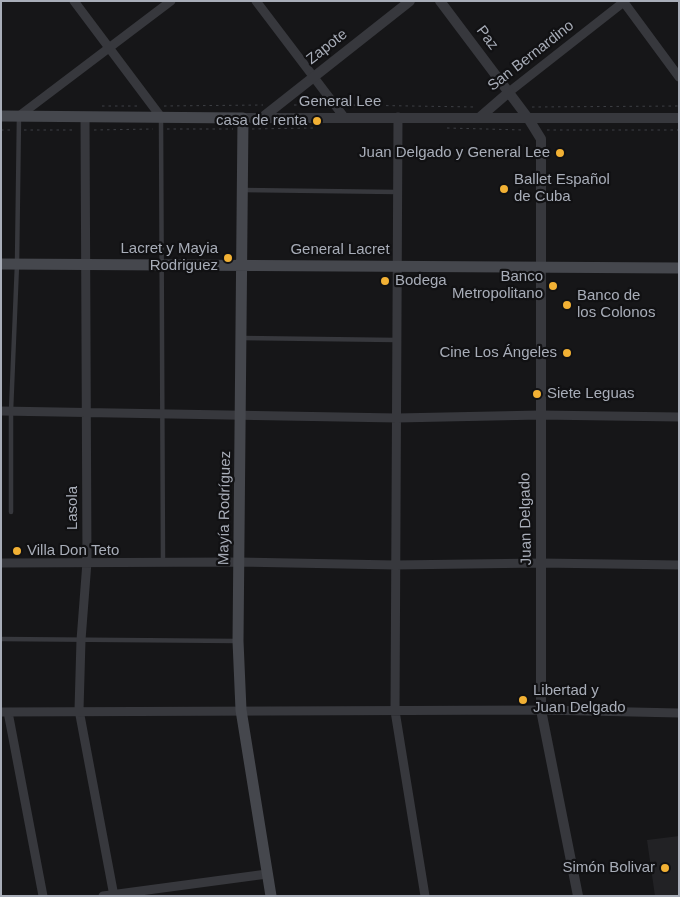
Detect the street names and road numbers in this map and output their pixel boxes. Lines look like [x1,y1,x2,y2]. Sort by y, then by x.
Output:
street label: San Bernardino [484,17,578,95]
street label: Paz [472,22,502,54]
street label: Zapote [303,26,351,68]
street label: General Lee [299,93,381,111]
street label: General Lacret [290,241,390,259]
street label: Mayía Rodríguez [215,451,235,565]
street label: Juan Delgado [516,473,536,565]
street label: Lasola [64,486,82,530]

